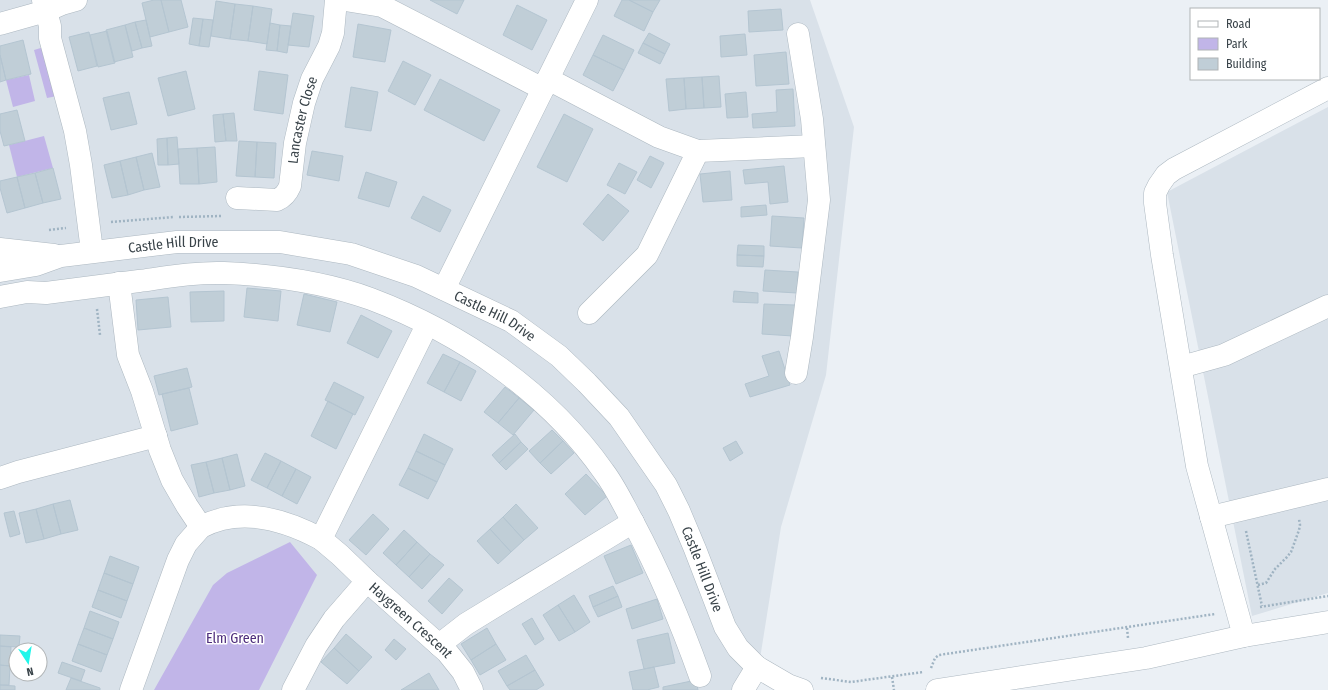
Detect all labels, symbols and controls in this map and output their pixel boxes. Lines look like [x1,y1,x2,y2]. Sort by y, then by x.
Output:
legend [1190,8,1320,80]
text: Road [1226,17,1251,31]
text: Park [1226,37,1248,51]
text: Building [1226,57,1267,71]
street label: Lancaster Close [285,74,321,165]
street label: Castle Hill Drive [127,234,218,257]
street label: Castle Hill Drive [451,287,539,345]
street label: Castle Hill Drive [677,524,726,614]
street label: Haygreen Crescent [365,579,457,662]
park label: Elm Green [206,630,264,647]
north arrow [8,642,48,682]
text: N [25,664,35,678]

